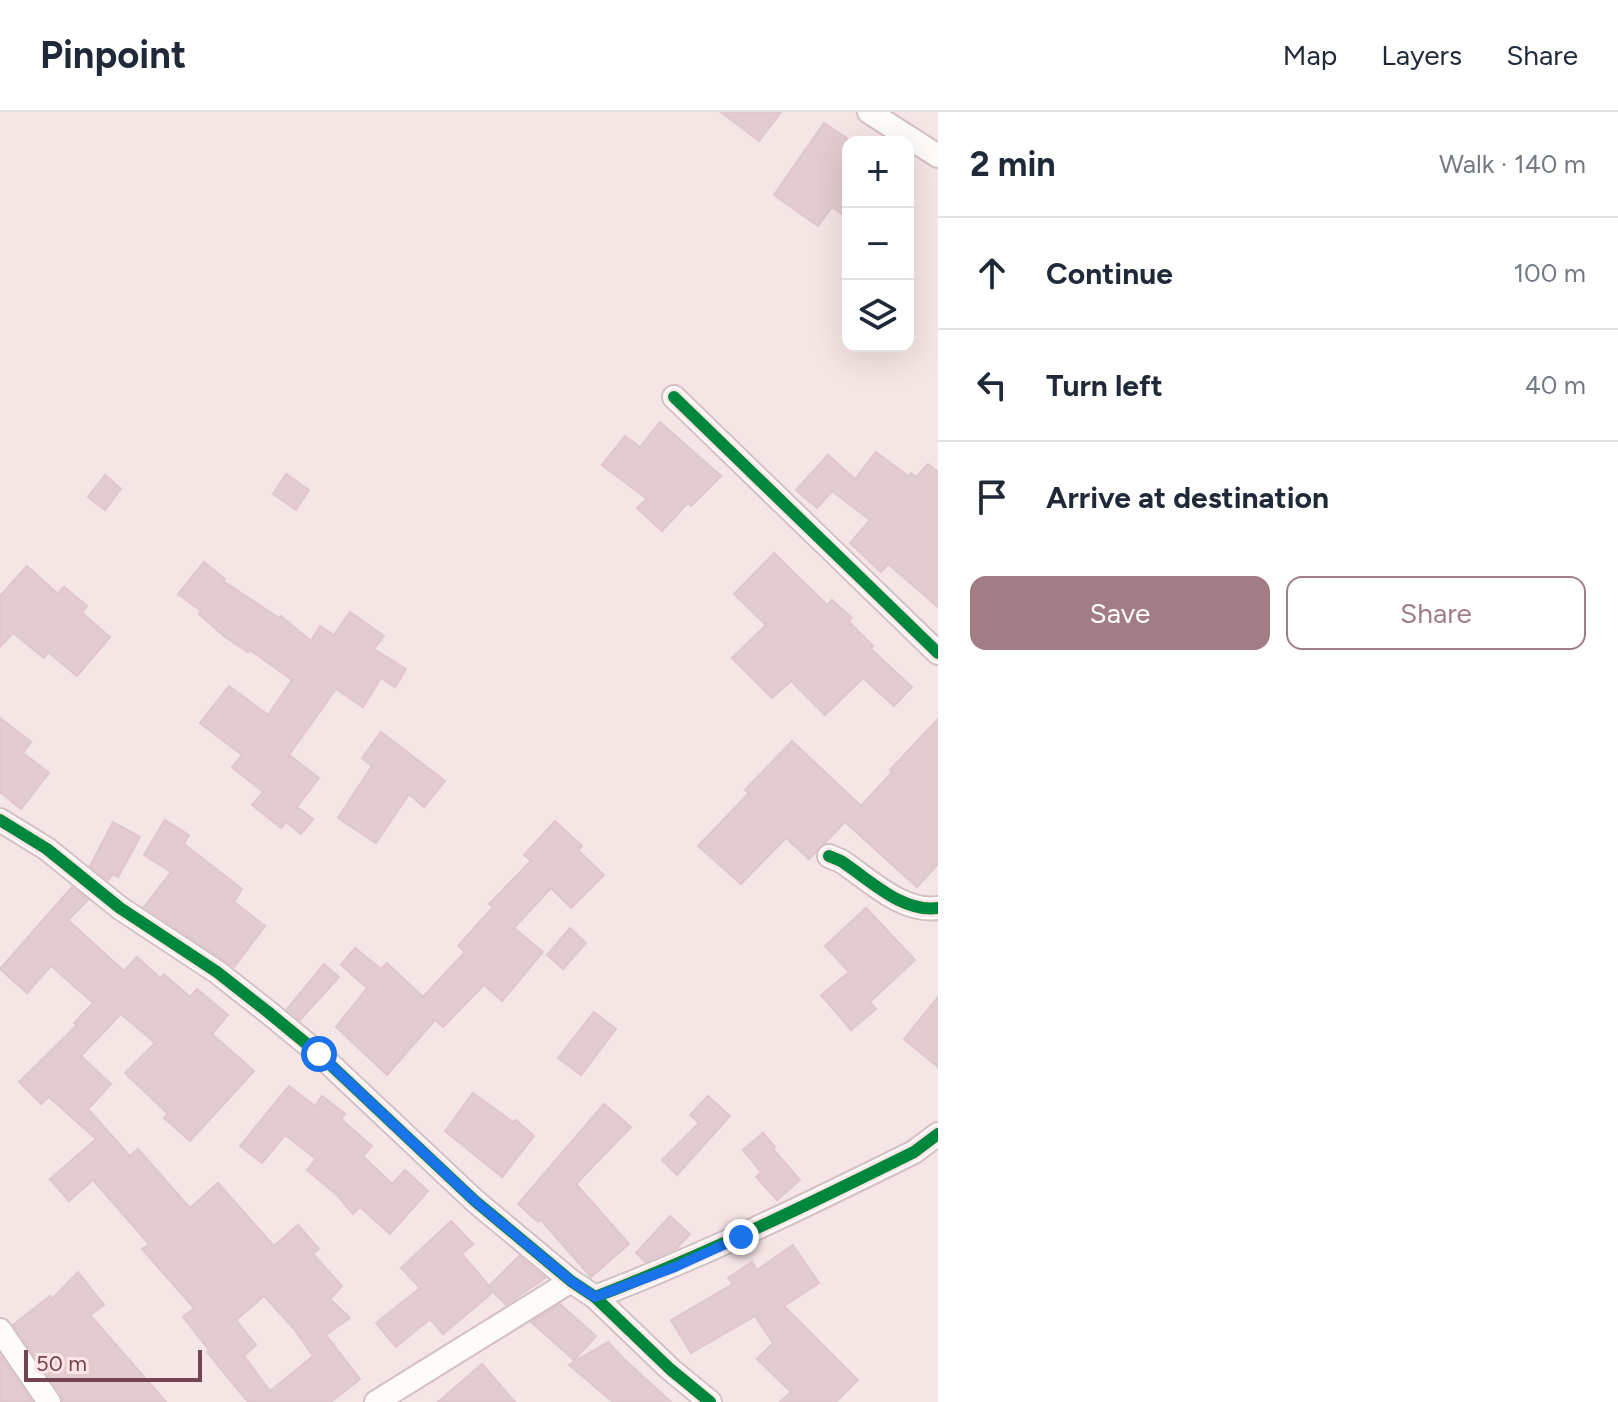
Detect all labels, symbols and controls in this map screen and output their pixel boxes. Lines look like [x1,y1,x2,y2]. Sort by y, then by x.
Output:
text: Pinpoint [40,32,186,78]
text: Map [1283,38,1337,72]
text: Layers [1381,38,1462,72]
text: Share [1506,38,1578,72]
map controls [842,136,914,352]
button: + [842,136,914,208]
text: 2 min [970,144,1056,185]
text: Walk · 140 m [1439,148,1586,180]
button: − [842,208,914,280]
icon: ahead [970,251,1014,295]
text: Continue [1046,255,1173,292]
text: 100 m [1513,257,1586,289]
button: layers [842,280,914,352]
icon: left [970,363,1014,407]
text: Turn left [1046,367,1163,404]
text: 40 m [1525,369,1586,401]
icon: arrive [970,475,1014,519]
text: Arrive at destination [1046,479,1329,516]
button: Save [970,576,1270,650]
button: Share [1286,576,1586,650]
route start [301,1036,337,1072]
route end [723,1219,759,1255]
scale bar [24,1346,202,1382]
text: 50 m [36,1350,87,1377]

